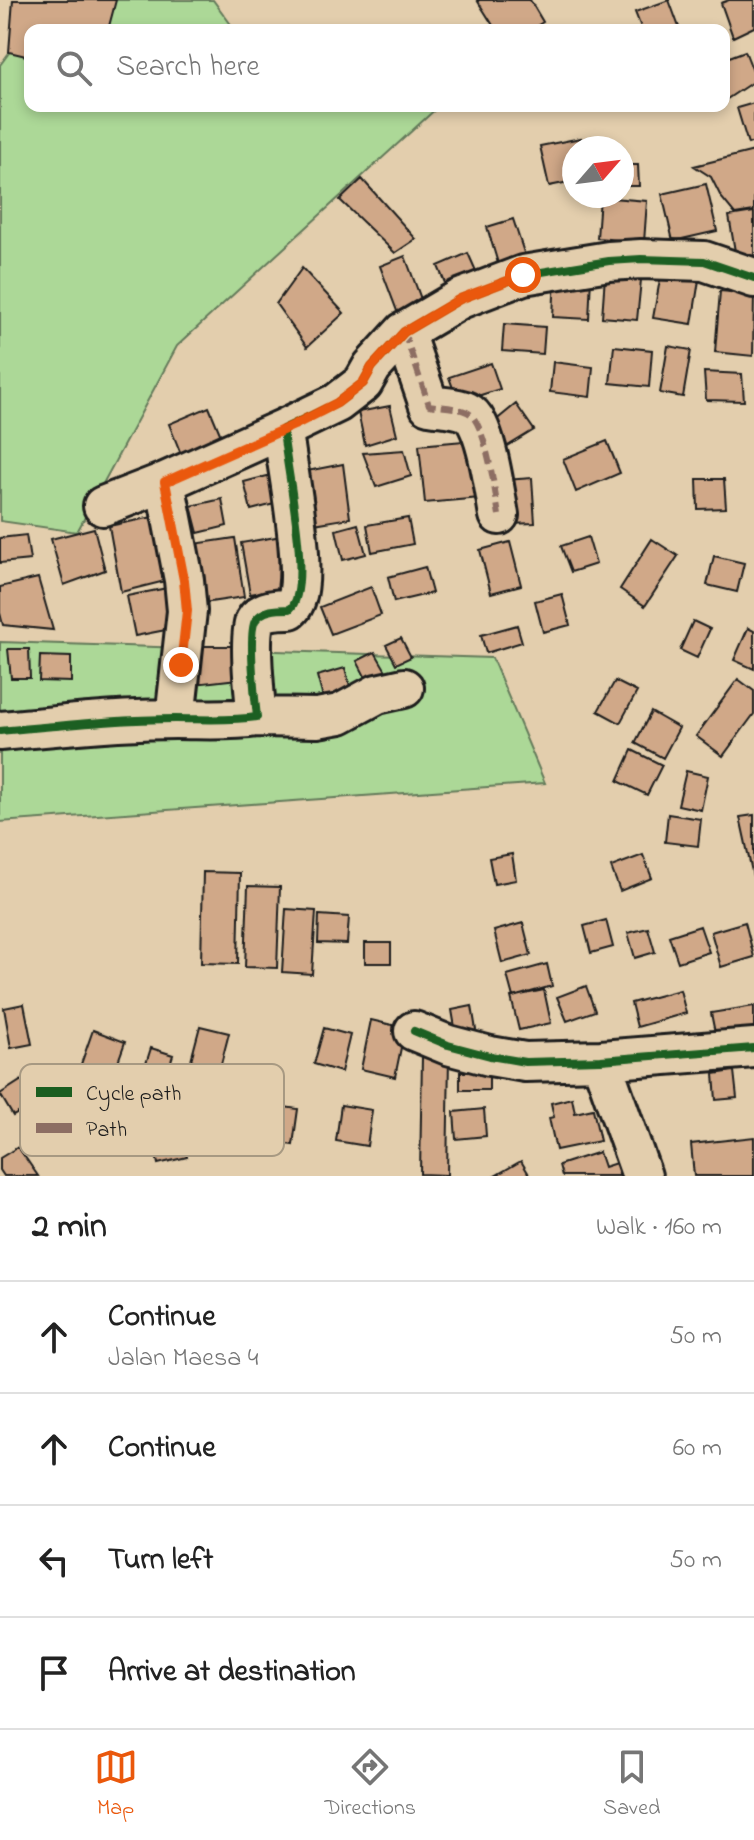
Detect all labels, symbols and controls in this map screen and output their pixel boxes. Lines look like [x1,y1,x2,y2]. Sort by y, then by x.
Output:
search box [24,24,730,112]
icon: search [52,46,96,90]
text: Search here [116,46,260,90]
north arrow [562,136,634,208]
route start [505,257,541,293]
route end [163,647,199,683]
legend [20,1064,284,1156]
text: Cycle path [86,1079,181,1112]
text: Path [86,1115,127,1147]
text: 2 min [32,1203,107,1253]
text: Walk · 160 m [596,1209,722,1247]
text: Continue [108,1296,216,1340]
icon: ahead [32,1315,76,1359]
text: 50 m [669,1318,722,1356]
text: Jalan Maesa 4 [108,1340,258,1378]
icon: ahead [32,1427,76,1471]
text: Continue [108,1427,216,1471]
text: 60 m [673,1430,722,1468]
icon: left [32,1539,76,1583]
text: Turn left [108,1539,213,1583]
text: 50 m [669,1542,722,1580]
icon: arrive [32,1651,76,1695]
text: Arrive at destination [108,1651,356,1695]
tab: Map [94,1745,138,1825]
tab: Directions [325,1745,416,1825]
tab: Saved [603,1745,660,1825]

